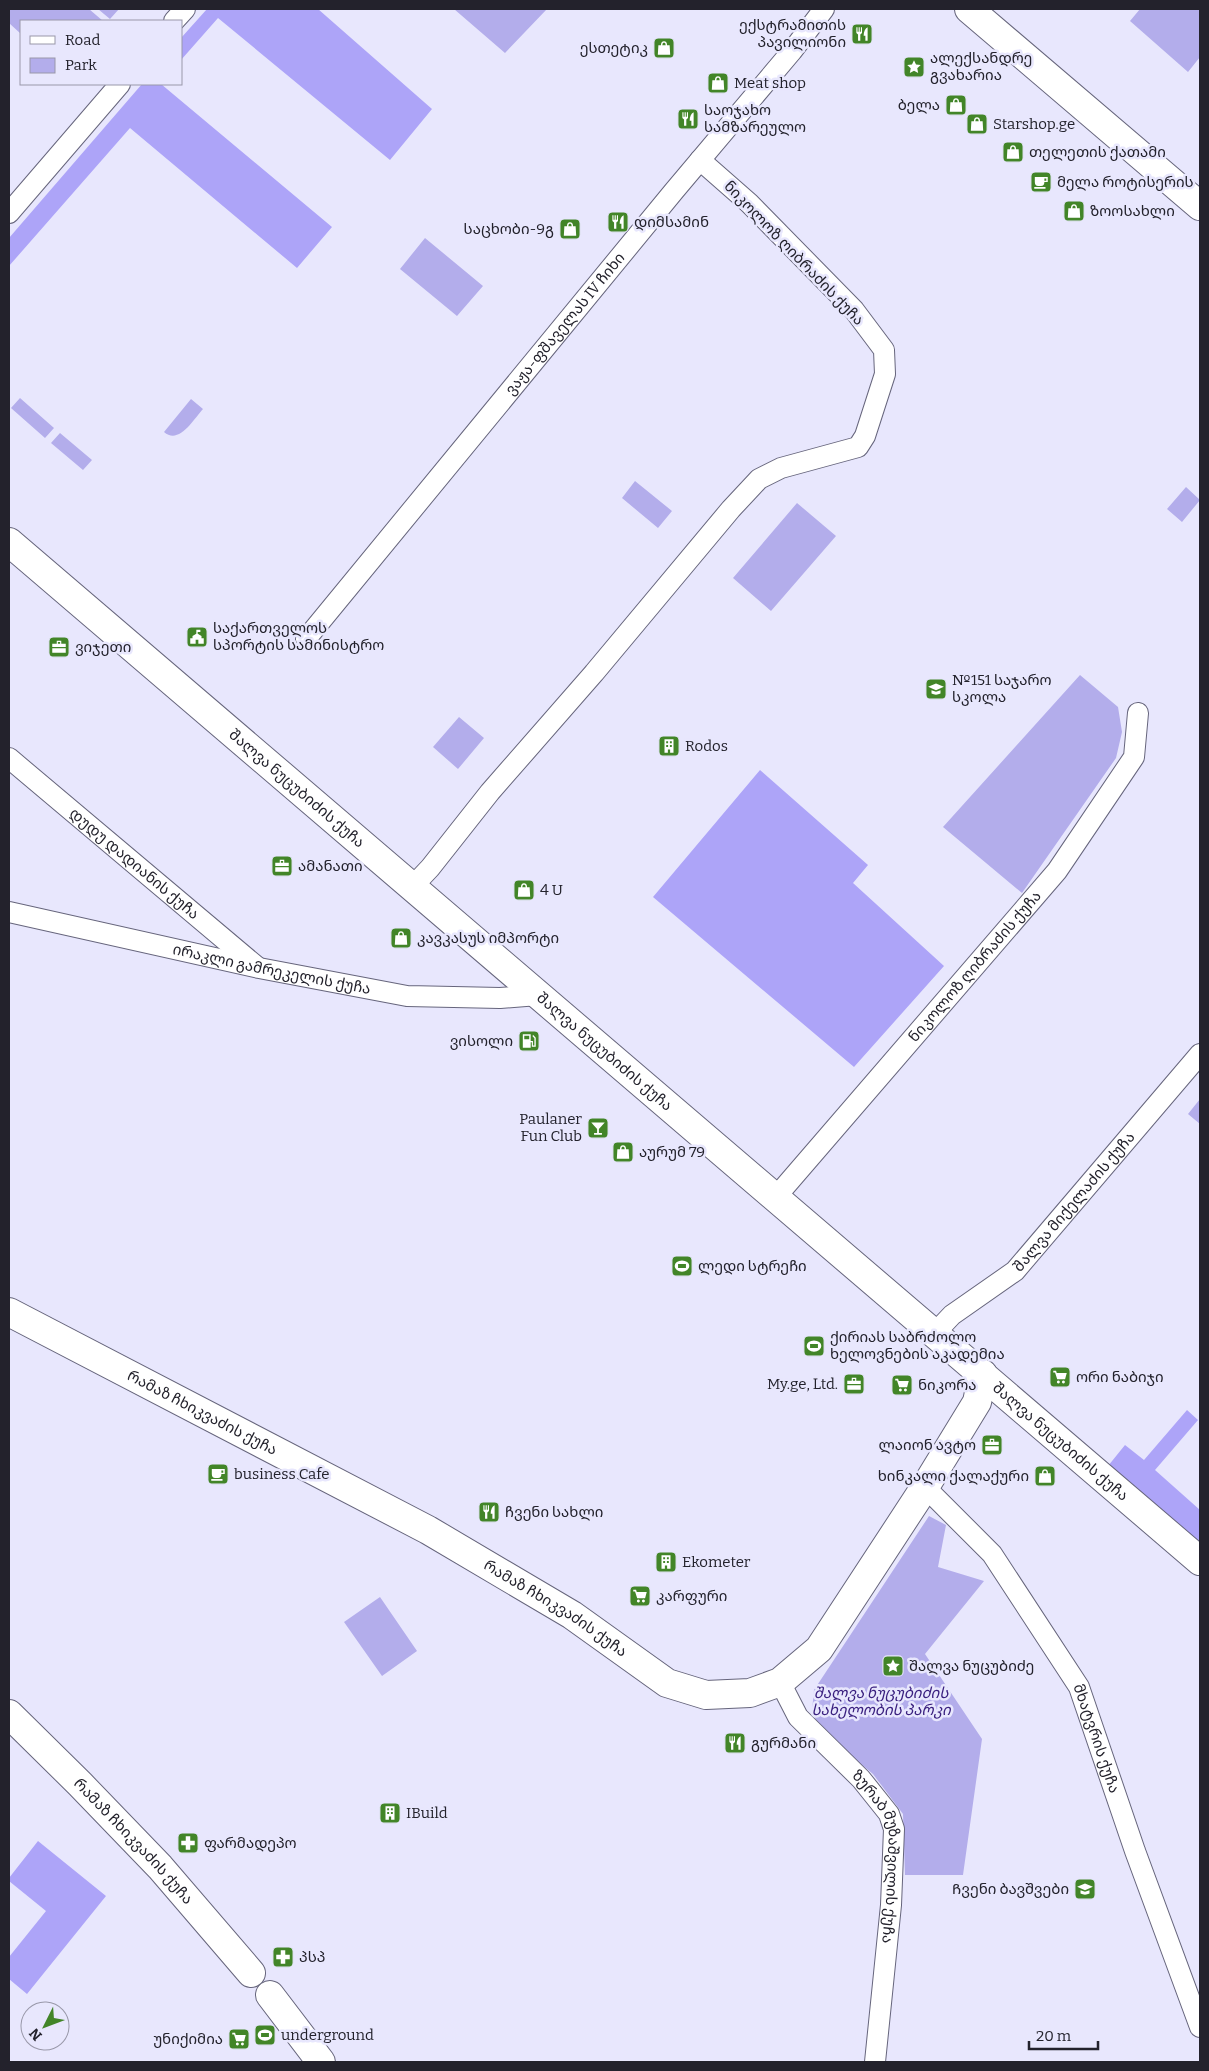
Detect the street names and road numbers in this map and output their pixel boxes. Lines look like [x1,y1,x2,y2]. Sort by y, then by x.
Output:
street label: ნიკოლოზ ღიბრაძის ქუჩა [720,177,868,329]
street label: ვაჟა-ფშაველას IV ჩიხი [501,249,629,399]
street label: შალვა ნუცუბიძის ქუჩა [225,725,368,851]
street label: დუდუ დადიანის ქუჩა [66,804,203,923]
street label: ნიკოლოზ ღიბრაძის ქუჩა [905,887,1045,1046]
street label: ირაკლი გამრეკელის ქუჩა [171,940,372,998]
street label: შალვა ნუცუბიძის ქუჩა [533,989,676,1115]
street label: შალვა მიქელაძის ქუჩა [1009,1128,1139,1275]
street label: რამაზ ჩხიკვაძის ქუჩა [124,1366,280,1459]
street label: შალვა ნუცუბიძის ქუჩა [989,1379,1132,1505]
street label: რამაზ ჩხიკვაძის ქუჩა [481,1556,631,1661]
street label: მხატვრის ქუჩა [1070,1681,1124,1795]
street label: ზურაბ მუზაშვილის ქუჩა [848,1766,903,1944]
street label: რამაზ ჩხიკვაძის ქუჩა [70,1774,197,1908]

